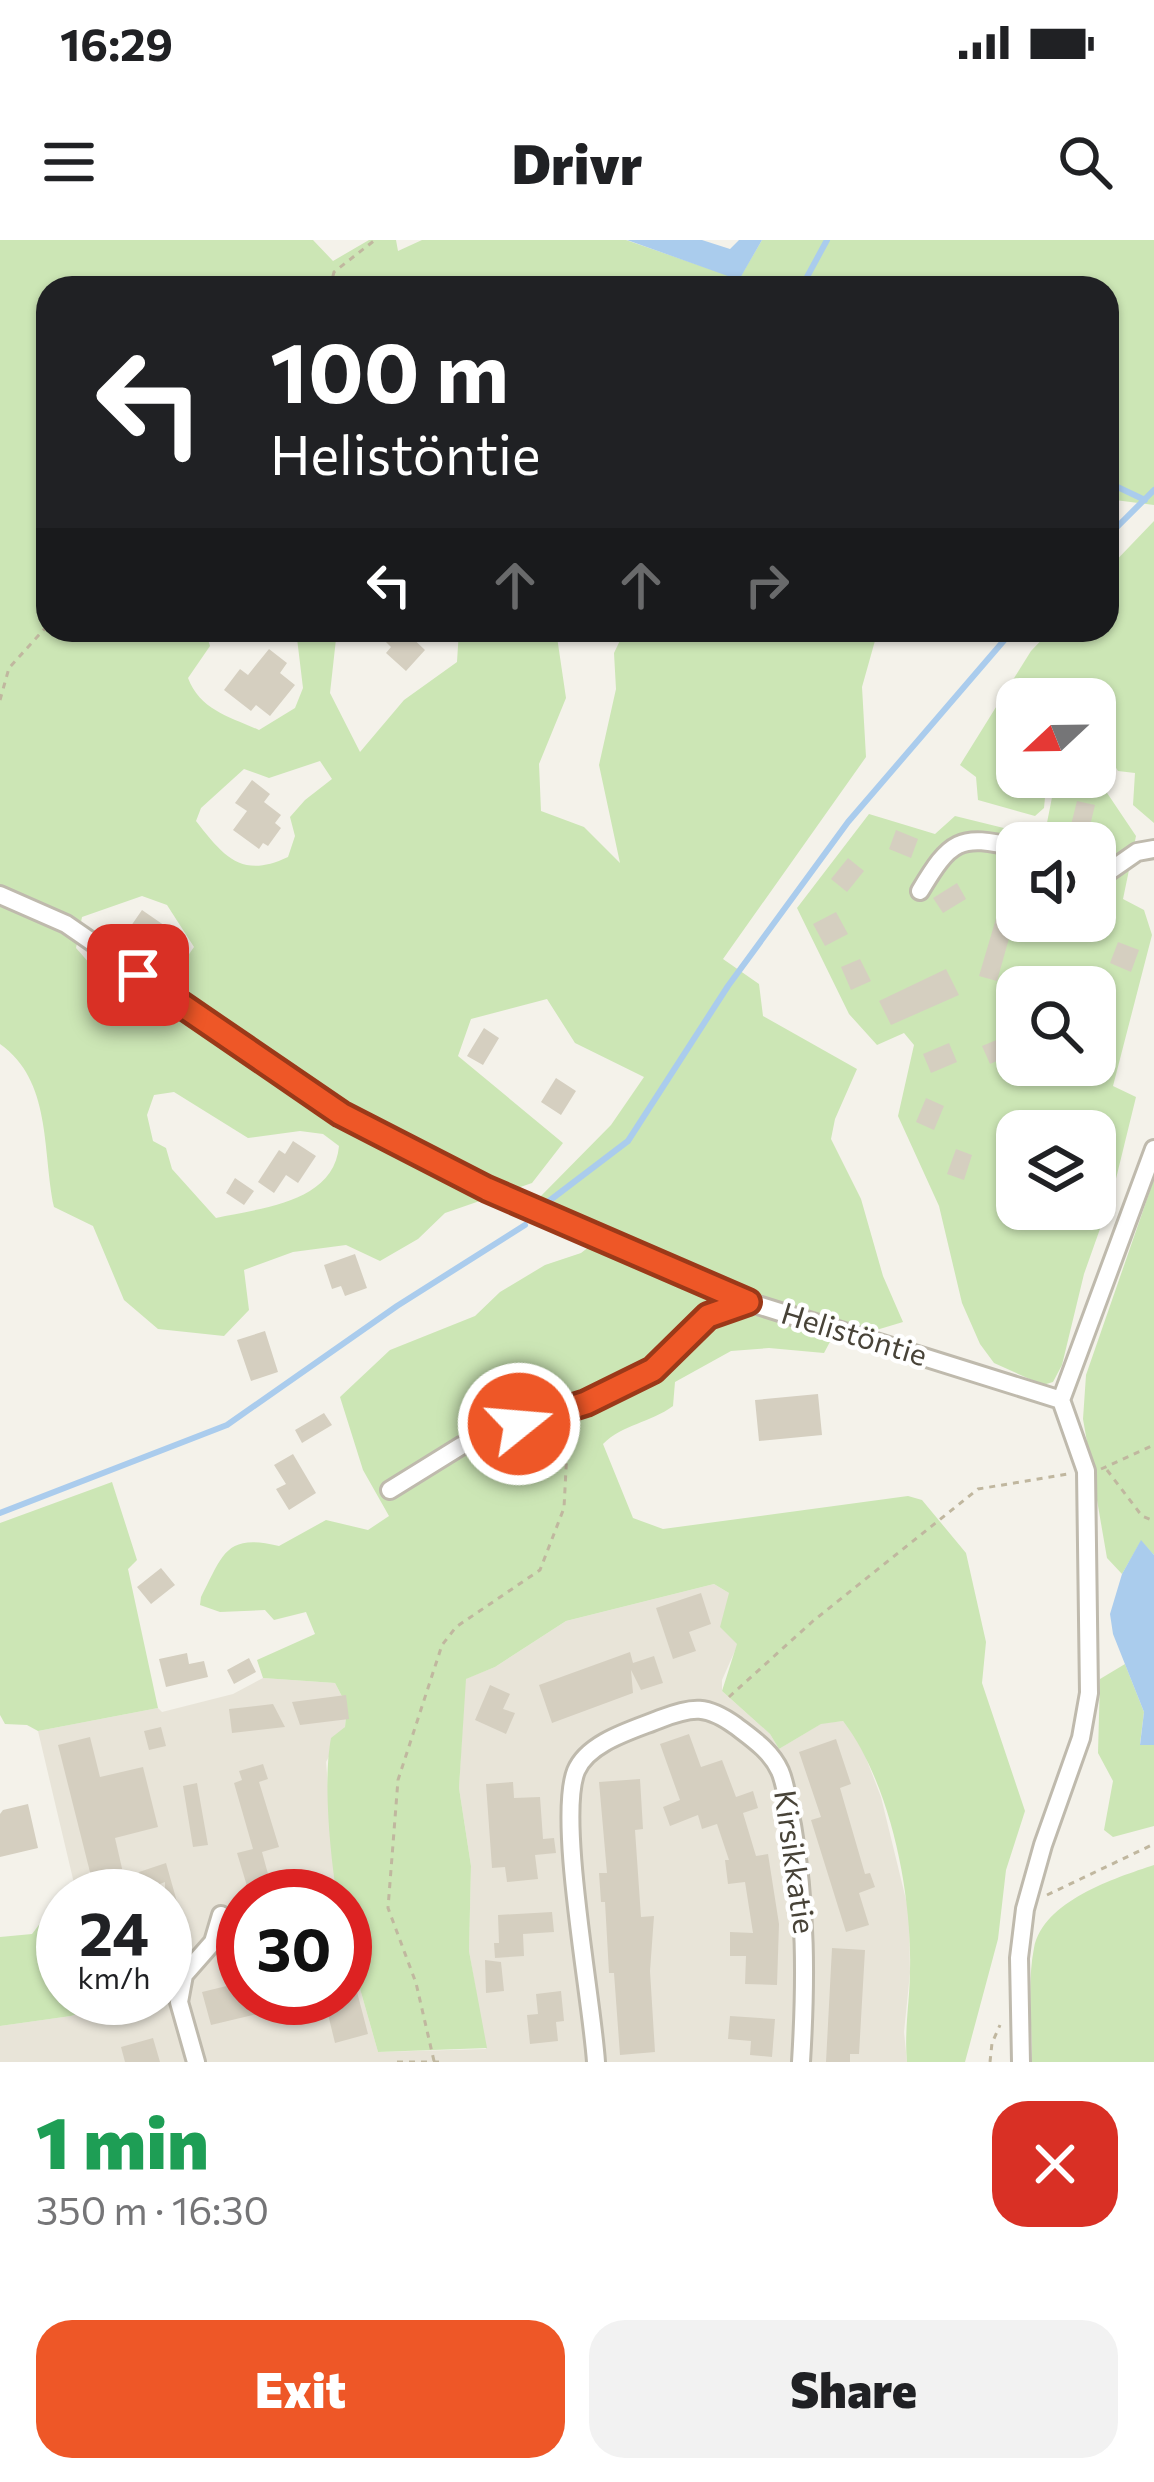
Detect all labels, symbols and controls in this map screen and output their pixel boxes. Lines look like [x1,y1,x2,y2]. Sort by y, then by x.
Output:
text: 16:29 [60,15,173,70]
icon: menu [36,129,102,195]
text: Drivr [512,129,642,195]
icon: search [1052,129,1118,195]
text: 100 m [270,318,509,420]
icon: left [72,324,228,480]
text: Helistöntie [270,420,540,486]
icon: left [356,552,422,618]
icon: ahead [482,552,548,618]
icon: ahead [608,552,674,618]
icon: right [734,552,800,618]
north arrow [996,678,1116,798]
map controls [996,678,1116,1230]
button: sound [996,822,1116,942]
pin [87,924,189,1026]
icon: arrive [105,942,171,1008]
button: search [996,966,1116,1086]
button: layers [996,1110,1116,1230]
street label: Helistöntie [777,1293,932,1372]
position arrow [456,1361,582,1487]
street label: Kirsikkatie [768,1787,825,1936]
speed limit sign: 30 [216,1869,372,2025]
text: 24 [79,1895,149,1968]
text: km/h [78,1958,150,1995]
text: 1 min [36,2096,209,2184]
button: close [992,2101,1118,2227]
text: 350 m · 16:30 [36,2185,269,2233]
button: Exit [36,2320,565,2458]
button: Share [589,2320,1118,2458]

